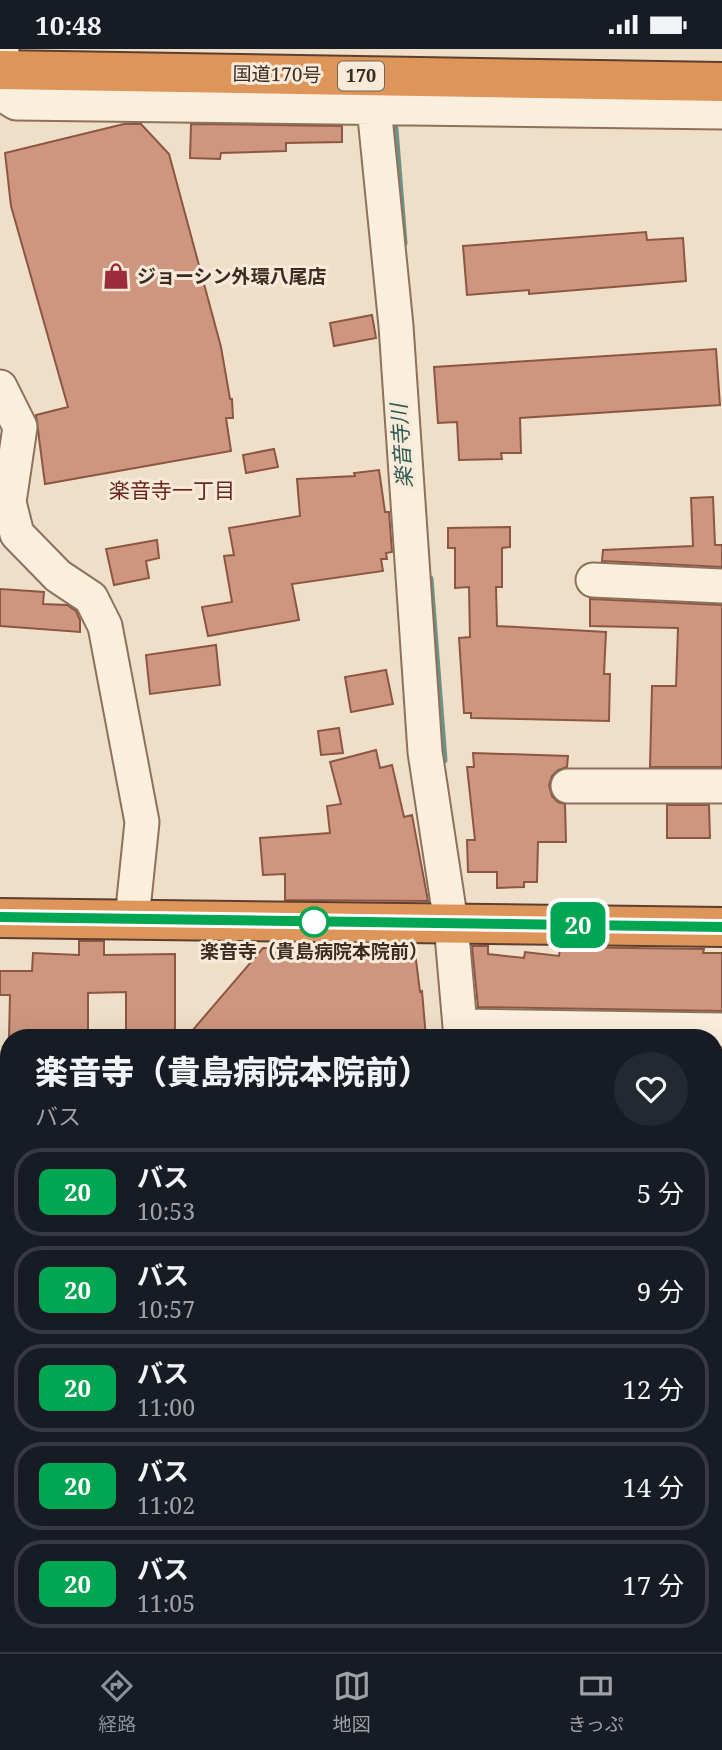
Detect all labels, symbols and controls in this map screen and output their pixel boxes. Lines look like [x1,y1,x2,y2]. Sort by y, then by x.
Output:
text: 10:48 [35,7,102,43]
street label: 国道170号 [232,60,322,88]
road number: 170 [338,61,384,91]
shop icon: ジョーシン外環八尾店 [101,261,131,291]
place label: ジョーシン外環八尾店 [137,263,327,289]
water label: 楽音寺川 [384,401,418,489]
district label: 楽音寺一丁目 [109,476,235,504]
line badge: 20 [546,902,610,948]
marker: 楽音寺（貴島病院本院前） [299,907,329,937]
text: 20 [564,908,592,941]
place label: 楽音寺（貴島病院本院前） [200,938,428,964]
text: 楽音寺（貴島病院本院前） [35,1049,431,1094]
button: heart [614,1052,688,1126]
text: バス [35,1100,81,1132]
text: バス [137,1159,189,1195]
text: 20 [64,1175,91,1208]
text: 5 分 [637,1175,684,1211]
text: 10:53 [137,1195,195,1227]
text: バス [137,1257,189,1293]
text: 20 [64,1273,91,1306]
text: 9 分 [637,1273,684,1309]
text: 10:57 [137,1293,195,1325]
text: バス [137,1355,189,1391]
text: 20 [64,1371,91,1404]
text: 12 分 [622,1371,684,1407]
text: 11:00 [137,1391,195,1423]
text: バス [137,1453,189,1489]
text: 20 [64,1469,91,1502]
text: 14 分 [622,1469,684,1505]
text: 11:02 [137,1489,195,1521]
text: バス [137,1551,189,1587]
text: 20 [64,1567,91,1600]
text: 17 分 [622,1567,684,1603]
text: 11:05 [137,1587,195,1619]
tab: 経路 [98,1667,136,1737]
tab: 地図 [333,1667,371,1737]
tab: きっぷ [567,1667,624,1737]

